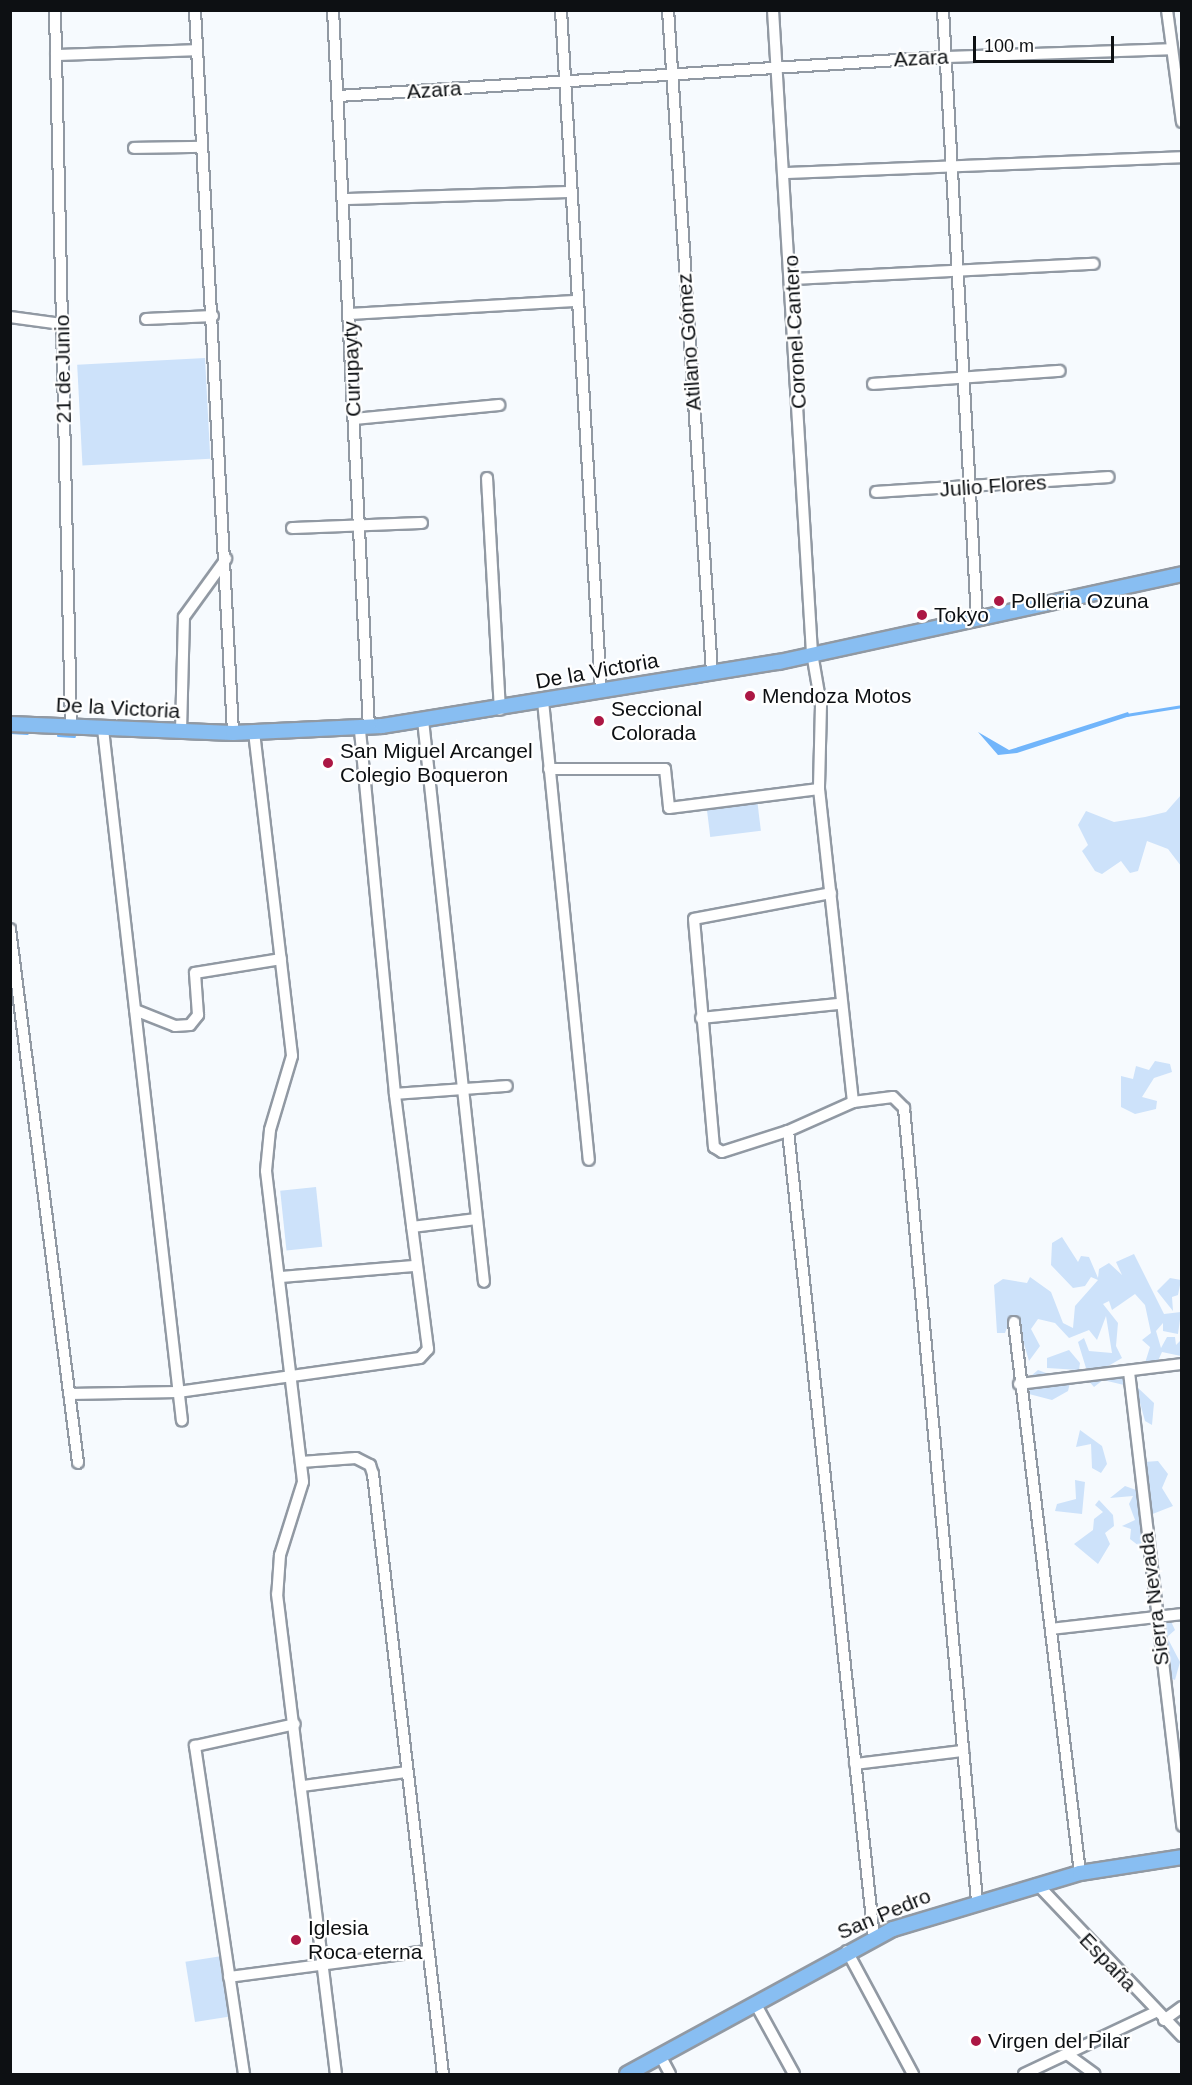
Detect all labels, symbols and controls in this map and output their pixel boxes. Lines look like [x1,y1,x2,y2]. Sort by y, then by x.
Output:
scale bar [976,24,1117,62]
text: 100 m [984,36,1034,56]
street label: Azara [893,44,949,72]
street label: Azara [406,76,462,104]
street label: Coronel Cantero [778,254,812,410]
street label: Atilano Gómez [672,272,706,412]
street label: 21 de Junio [49,314,77,424]
street label: Curupayty [338,321,366,417]
street label: Julio Flores [939,470,1047,502]
place label: Polleria Ozuna [1011,588,1149,614]
marker: Polleria Ozuna [992,594,1006,608]
place label: Tokyo [934,602,989,628]
marker: Tokyo [915,608,929,622]
street label: De la Victoria [534,648,660,694]
place label: Mendoza Motos [762,683,911,709]
marker: Mendoza Motos [743,689,757,703]
street label: De la Victoria [55,692,181,724]
place label: Seccional Colorada [611,696,702,746]
marker: Seccional Colorada [592,714,606,728]
place label: San Miguel Arcangel Colegio Boqueron [340,738,534,788]
marker: San Miguel Arcangel Colegio Boqueron [321,756,335,770]
street label: Sierra Nevada [1133,1531,1175,1667]
street label: San Pedro [833,1883,935,1945]
place label: Iglesia Roca eterna [308,1915,422,1965]
street label: España [1074,1928,1142,1996]
marker: Iglesia Roca eterna [289,1933,303,1947]
place label: Virgen del Pilar [988,2028,1130,2054]
marker: Virgen del Pilar [969,2034,983,2048]

